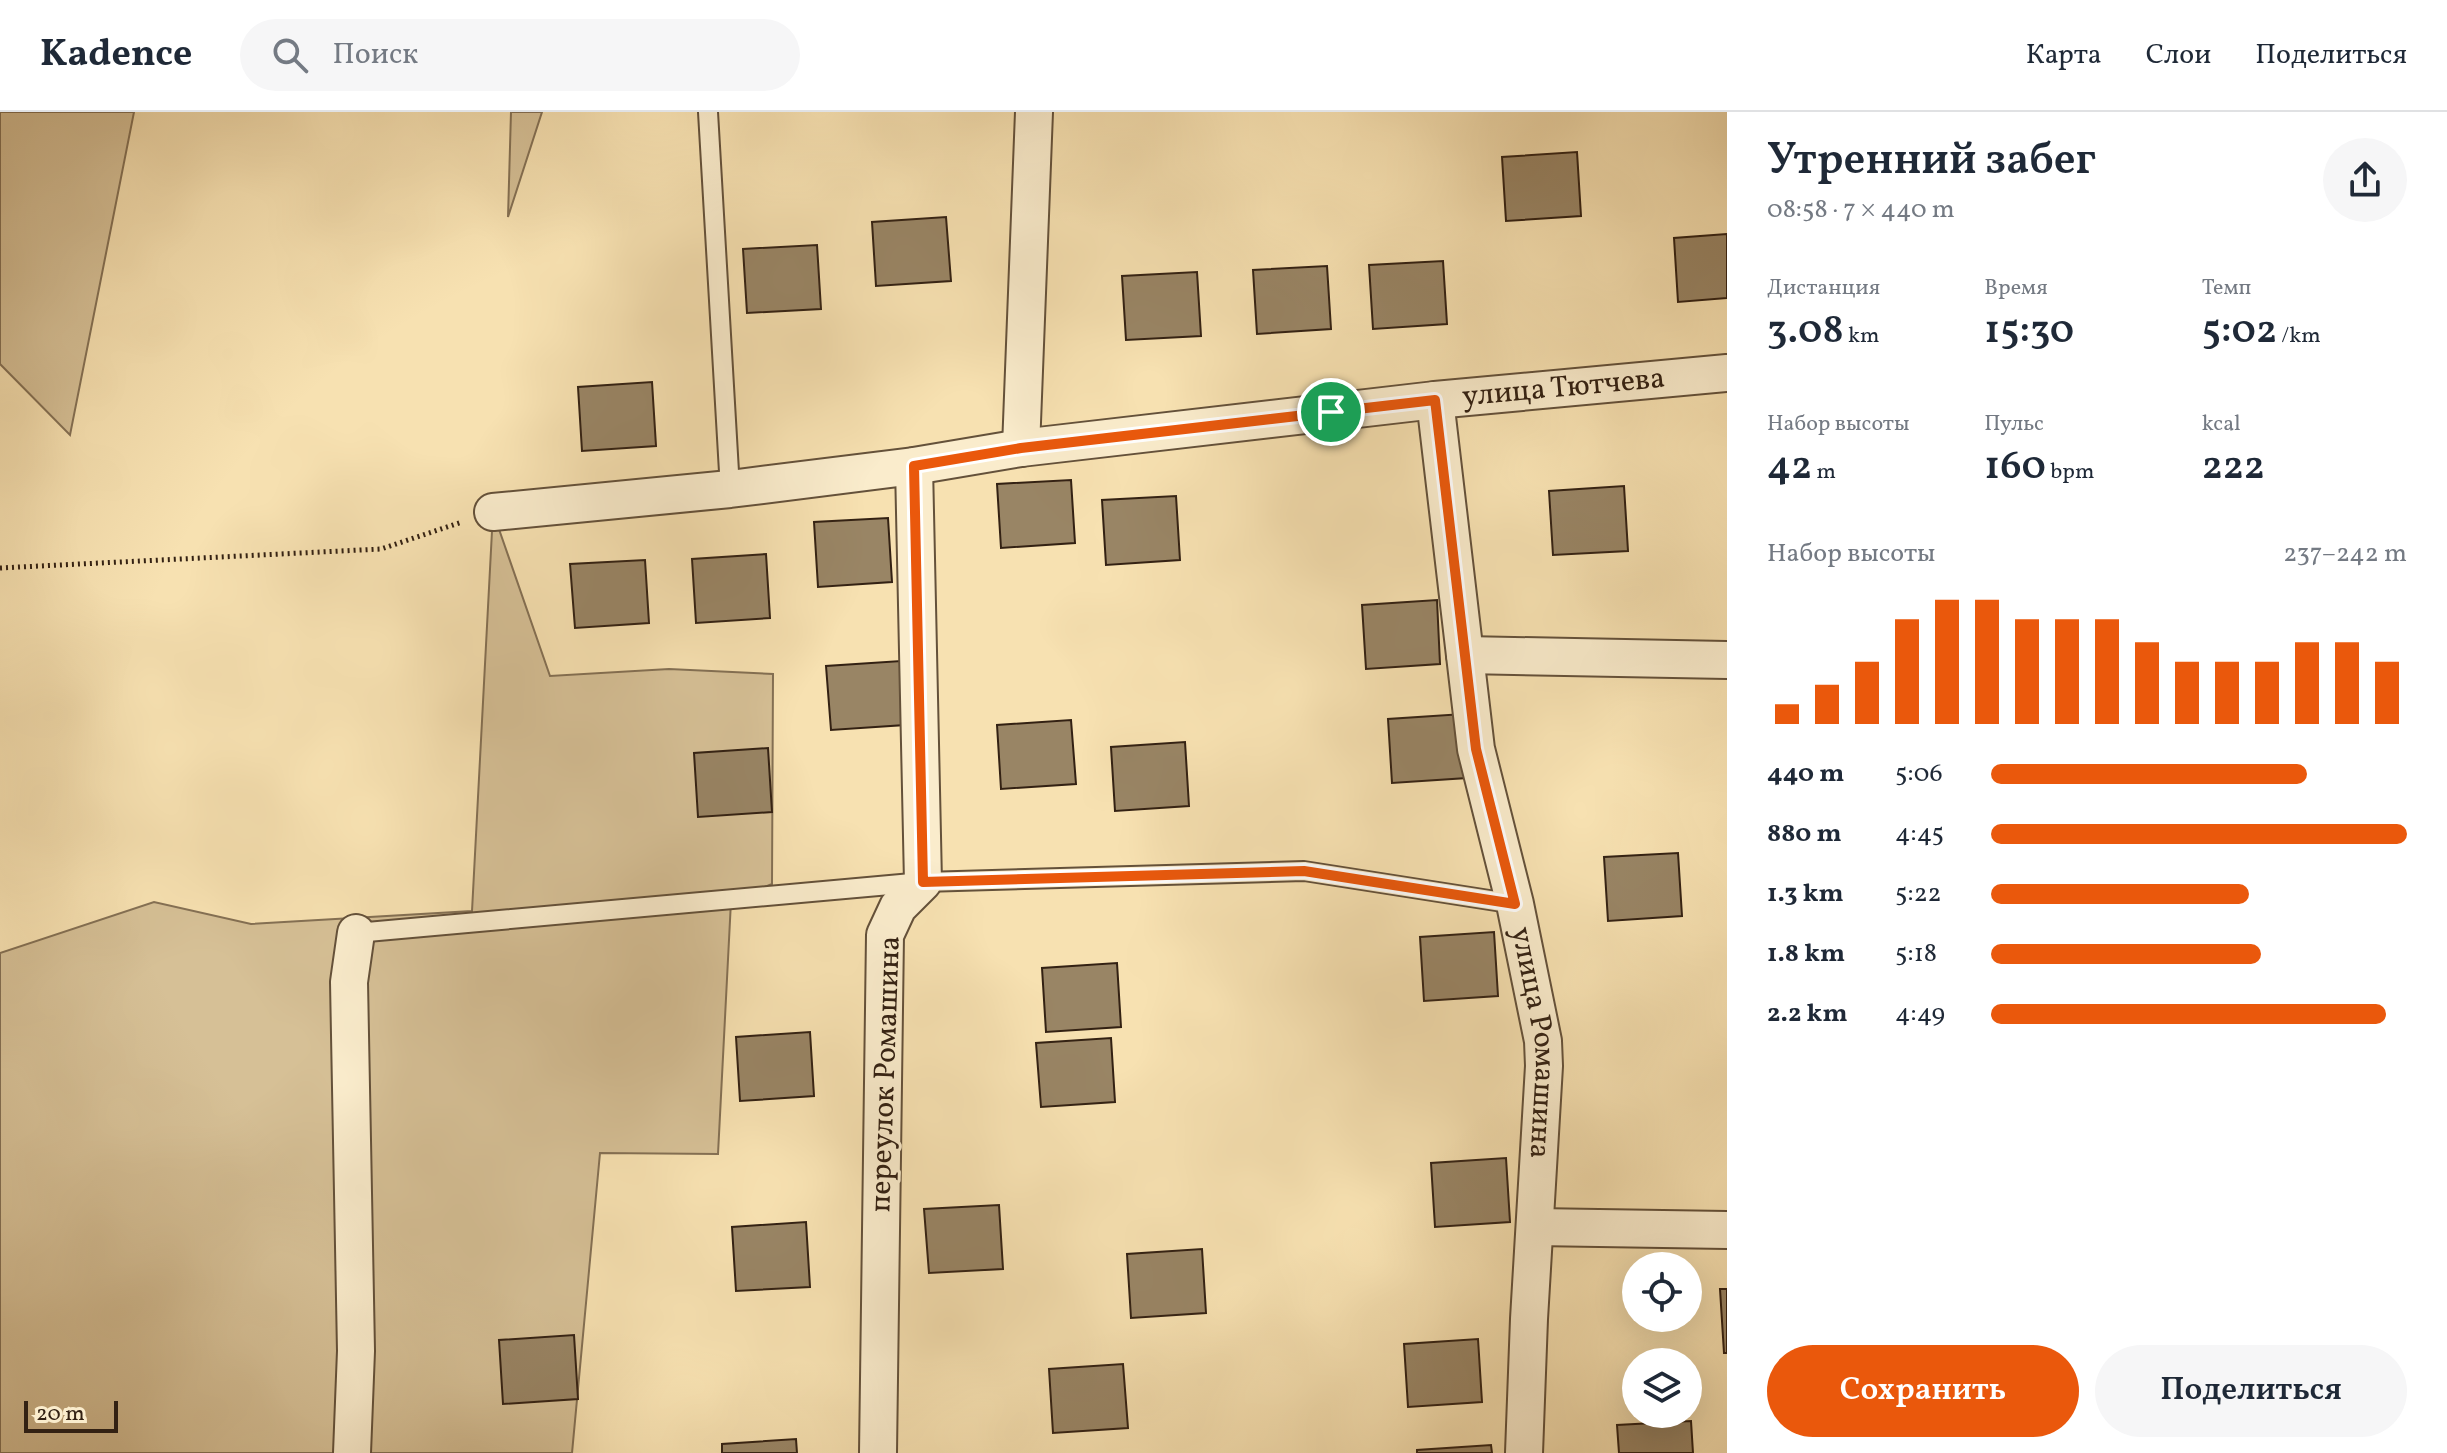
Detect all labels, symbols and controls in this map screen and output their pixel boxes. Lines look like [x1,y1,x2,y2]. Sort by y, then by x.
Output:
search box [240,19,800,91]
text: Kadence [40,29,192,82]
icon: search [268,33,312,77]
text: Поиск [332,34,418,76]
text: Карта [2026,36,2102,75]
text: Слои [2146,36,2211,75]
text: Поделиться [2255,36,2407,75]
text: Утренний забег [1767,131,2096,192]
button: share [2323,138,2407,222]
text: 08:58 · 7 × 440 m [1767,192,1955,228]
text: Дистанция [1767,273,1880,304]
text: Время [1984,273,2048,304]
text: Темп [2202,273,2251,304]
text: 3.08 [1767,304,1844,360]
text: 15:30 [1984,304,2074,360]
text: 5:02 [2202,304,2277,360]
text: km [1844,321,1880,352]
text: /km [2277,321,2321,352]
street label: улица Тютчева [1460,358,1667,418]
pin [1297,378,1365,446]
icon: arrive [1309,390,1353,434]
text: Набор высоты [1767,409,1910,440]
text: Пульс [1984,409,2044,440]
text: kcal [2202,409,2241,440]
text: 42 [1767,440,1812,496]
text: 160 [1984,440,2046,496]
text: 222 [2202,440,2265,496]
text: m [1812,457,1836,488]
text: bpm [2046,457,2094,488]
text: Набор высоты [1767,536,1935,572]
text: 237–242 m [2283,536,2407,572]
text: 440 m [1767,756,1844,792]
text: 5:06 [1895,756,1943,792]
text: 880 m [1767,816,1842,852]
text: 4:45 [1895,816,1944,852]
text: 1.3 km [1767,876,1844,912]
text: 5:22 [1895,876,1942,912]
street label: улица Ромашина [1499,923,1565,1160]
street label: переулок Ромашина [860,935,912,1213]
text: 1.8 km [1767,936,1845,972]
text: 5:18 [1895,936,1937,972]
text: 2.2 km [1767,996,1848,1032]
text: 4:49 [1895,996,1945,1032]
map controls [1622,1252,1702,1428]
button: locate [1622,1252,1702,1332]
button: Сохранить [1767,1345,2079,1437]
button: Поделиться [2095,1345,2407,1437]
button: layers [1622,1348,1702,1428]
scale bar [24,1397,118,1433]
text: 20 m [36,1399,85,1430]

